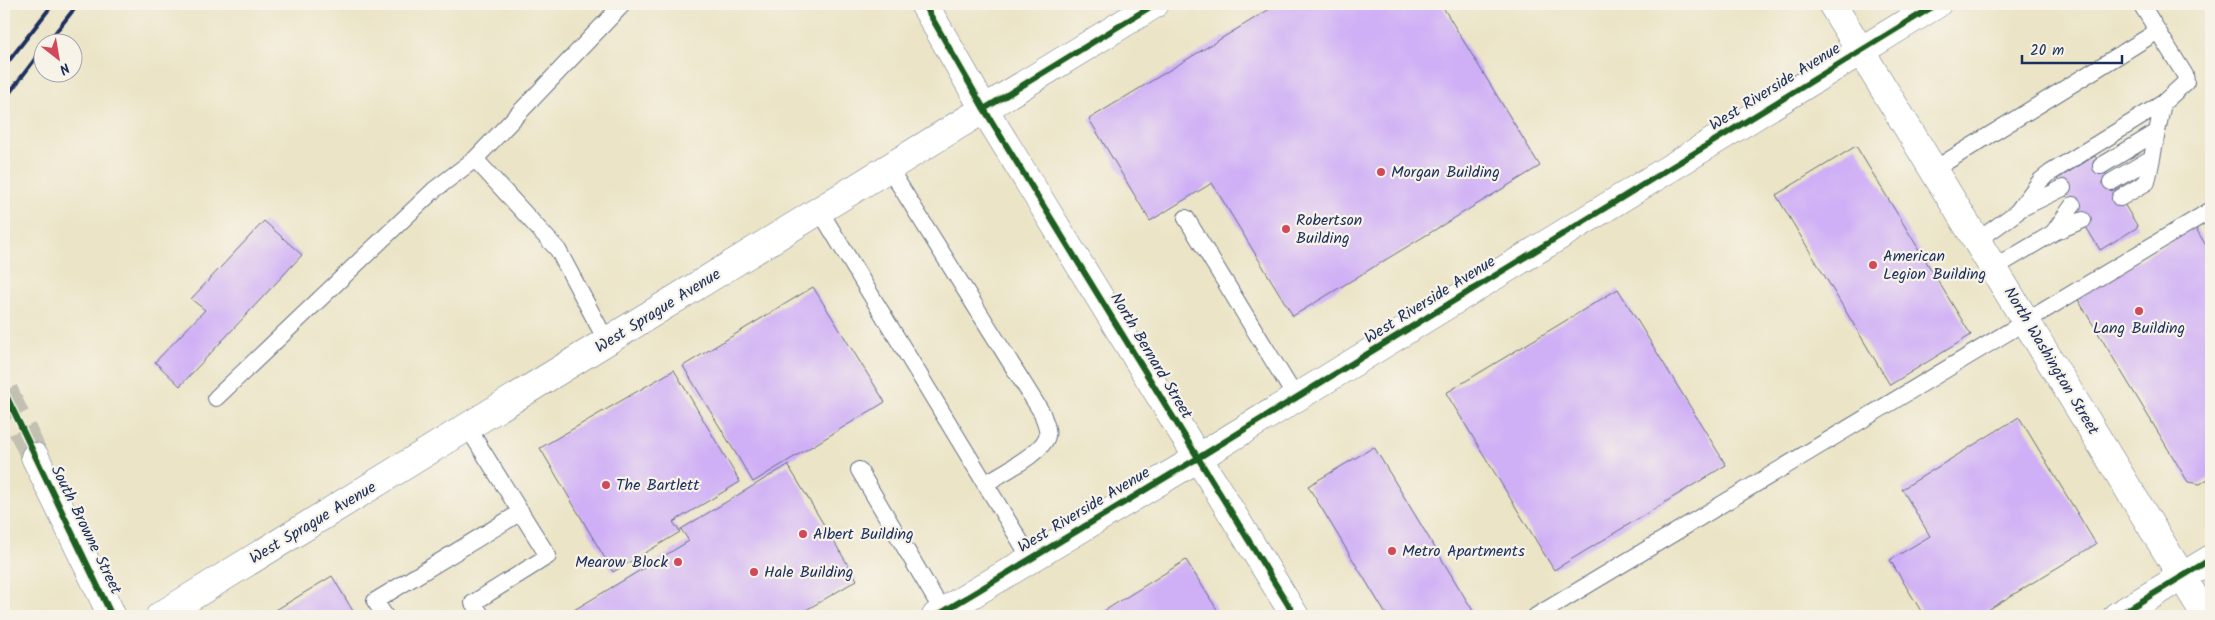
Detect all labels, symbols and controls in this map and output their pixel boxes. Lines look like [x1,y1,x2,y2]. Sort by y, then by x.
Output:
north arrow [32,32,82,82]
scale bar [2022,32,2122,64]
street label: West Riverside Avenue [1704,36,1846,138]
text: 20 m [2030,39,2064,63]
text: N [55,57,74,80]
place label: Morgan Building [1391,160,1500,185]
marker: Morgan Building [1375,166,1387,178]
place label: Robertson Building [1296,208,1362,251]
marker: Robertson Building [1280,223,1292,235]
place label: American Legion Building [1883,244,1986,287]
street label: West Riverside Avenue [1359,249,1501,351]
marker: American Legion Building [1867,259,1879,271]
street label: West Sprague Avenue [590,262,726,360]
street label: North Washington Street [1997,282,2106,440]
street label: North Bernard Street [1103,288,1199,425]
marker: Lang Building [2133,305,2145,317]
place label: Lang Building [2093,316,2185,341]
street label: West Riverside Avenue [1013,460,1155,560]
street label: South Browne Street [44,461,128,599]
place label: The Bartlett [616,473,700,498]
street label: West Sprague Avenue [245,475,381,571]
marker: The Bartlett [600,479,612,491]
place label: Albert Building [813,522,914,547]
marker: Albert Building [797,528,809,540]
place label: Metro Apartments [1402,539,1525,564]
marker: Metro Apartments [1386,545,1398,557]
place label: Mearow Block [575,550,668,575]
marker: Mearow Block [672,556,684,568]
place label: Hale Building [764,560,853,585]
marker: Hale Building [748,566,760,578]

